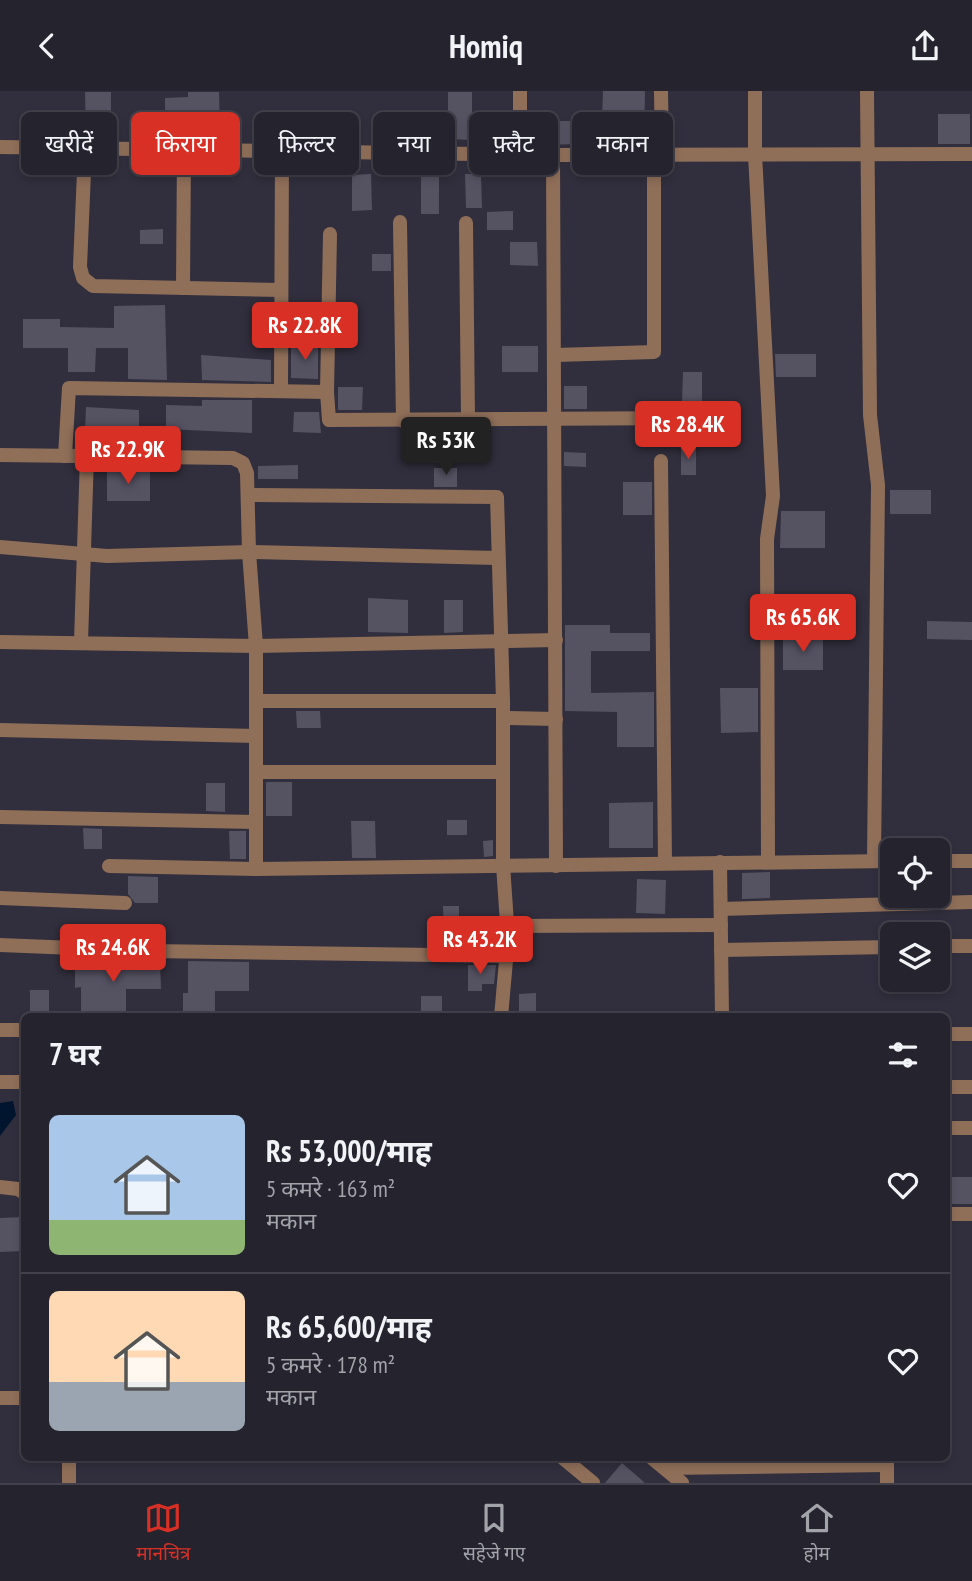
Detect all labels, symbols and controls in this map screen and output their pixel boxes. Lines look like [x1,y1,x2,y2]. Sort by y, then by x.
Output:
text: Homiq [449,25,523,67]
icon: back [28,27,66,65]
icon: share [906,27,944,65]
chip: खरीदें [21,112,117,175]
chip: किराया [131,112,240,175]
chip: फ़िल्टर [254,112,359,175]
chip: नया [373,112,455,175]
chip: फ़्लैट [469,112,558,175]
chip: मकान [572,112,673,175]
pin: Rs 22.8K [233,303,377,362]
text: Rs 22.8K [268,310,342,339]
pin: Rs 28.4K [616,401,760,461]
text: Rs 28.4K [651,409,725,438]
pin: Rs 53K [389,417,503,477]
text: Rs 53K [417,425,475,454]
pin: Rs 22.9K [56,427,200,486]
text: Rs 22.9K [91,434,165,463]
pin: Rs 65.6K [731,595,875,654]
text: Rs 65.6K [766,602,840,631]
map controls [880,838,950,992]
button: locate [880,838,950,908]
pin: Rs 43.2K [408,917,552,976]
button: layers [880,922,950,992]
text: Rs 43.2K [443,924,517,953]
pin: Rs 24.6K [41,925,185,984]
text: Rs 24.6K [76,932,150,961]
text: 7 घर [49,1034,101,1073]
icon: filters [884,1036,922,1074]
text: Rs 53,000/माह [266,1131,432,1170]
icon: home [105,1143,189,1227]
icon: heart [884,1166,922,1204]
text: 5 कमरे · 163 m² [266,1174,395,1203]
text: मकान [266,1206,316,1235]
text: Rs 65,600/माह [266,1307,432,1346]
icon: home [105,1319,189,1403]
icon: heart [884,1342,922,1380]
text: 5 कमरे · 178 m² [266,1350,395,1379]
text: मकान [266,1382,316,1411]
tab: मानचित्र [136,1499,191,1568]
tab: सहेजे गए [463,1499,525,1568]
tab: होम [798,1499,836,1568]

